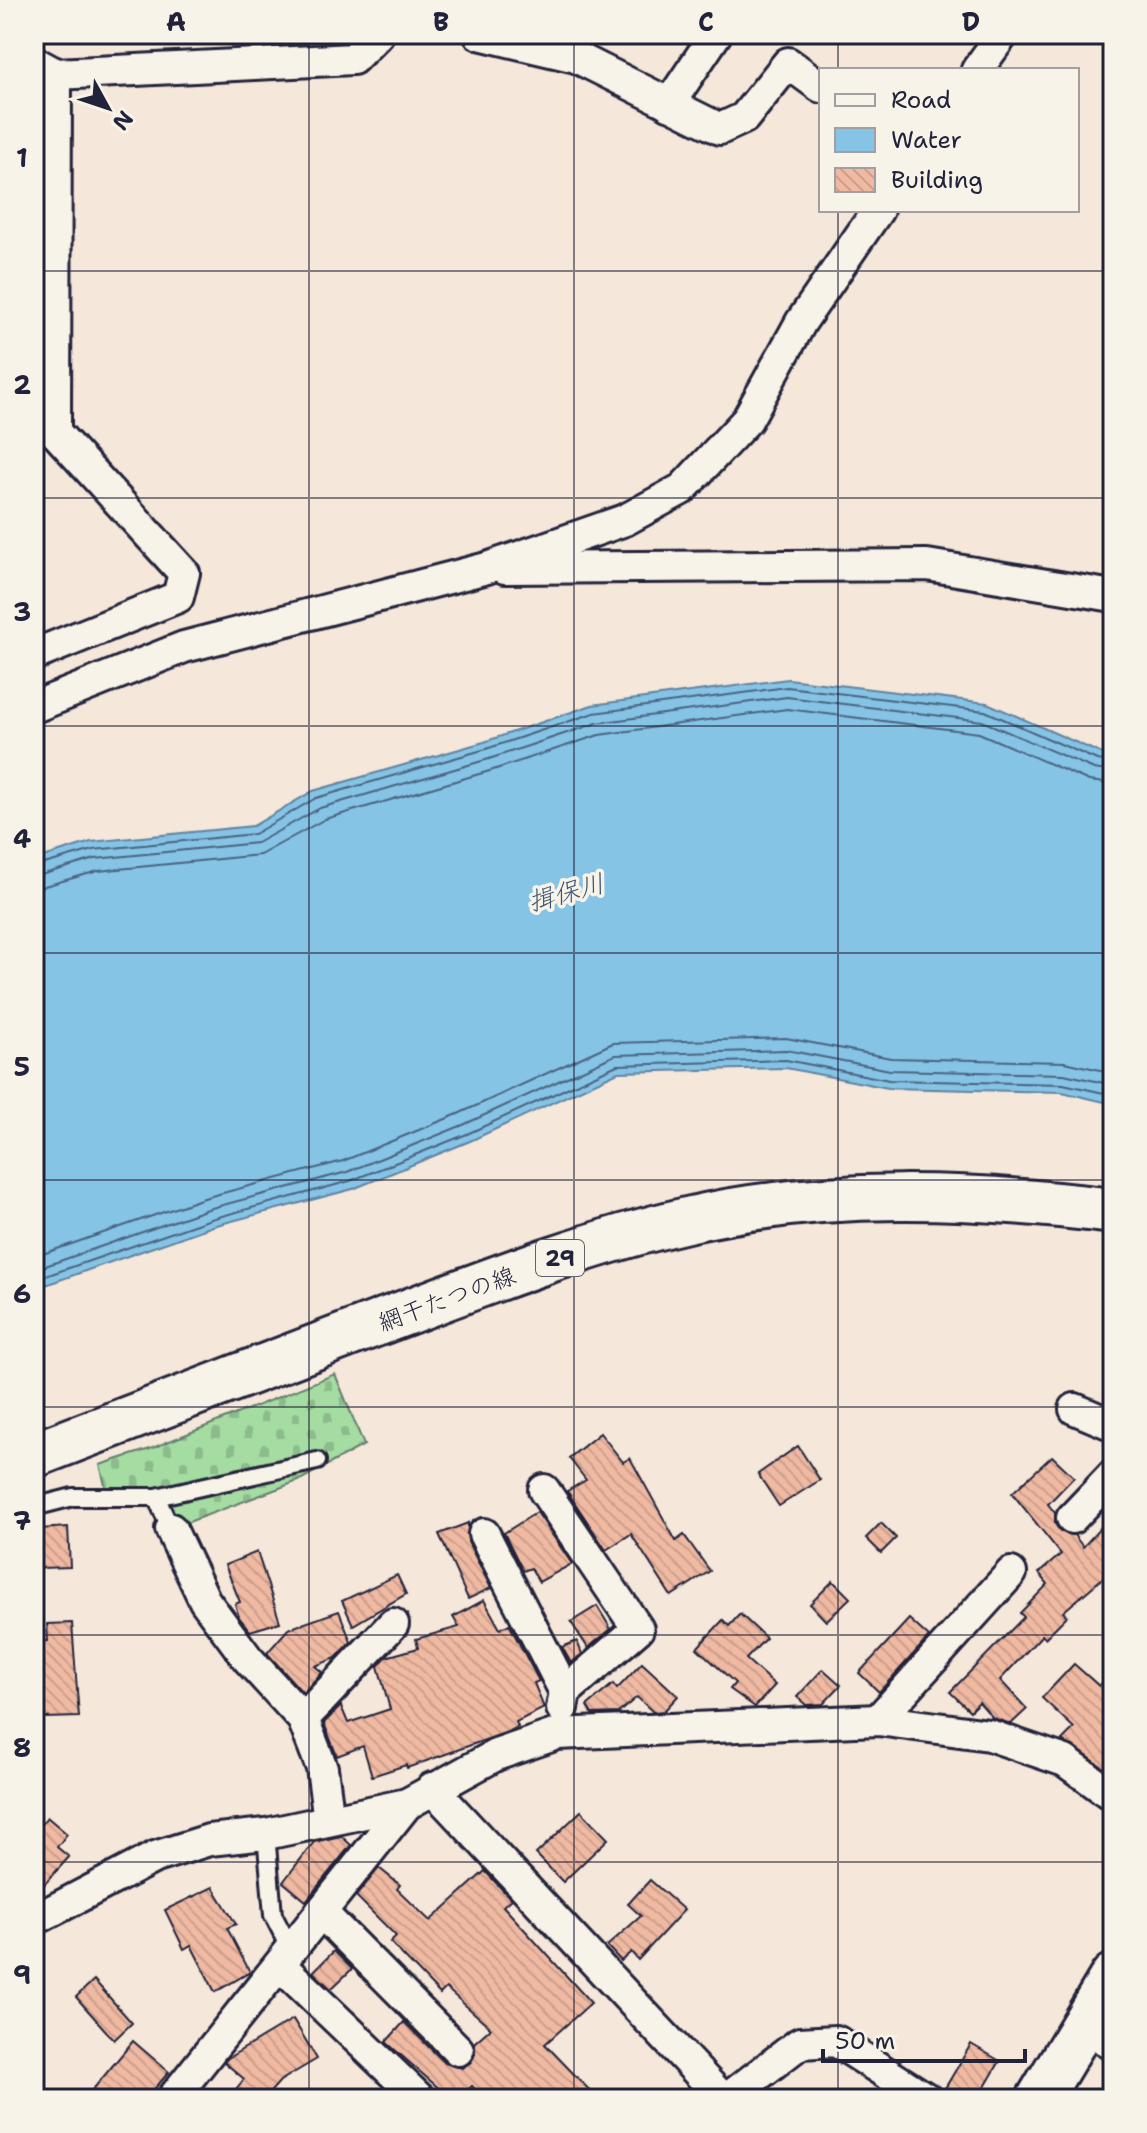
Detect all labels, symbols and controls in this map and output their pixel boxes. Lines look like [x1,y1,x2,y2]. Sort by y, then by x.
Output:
text: A [166,4,186,39]
text: B [433,4,449,39]
text: C [698,4,714,39]
text: D [962,4,980,39]
north arrow [68,68,148,148]
legend [819,68,1079,212]
text: Road [891,84,951,116]
text: N [106,105,140,137]
text: Water [891,124,962,156]
text: 1 [16,140,28,175]
text: Building [891,164,983,196]
text: 2 [13,367,31,402]
text: 3 [13,594,31,629]
text: 4 [13,821,31,856]
water label: 揖保川 [524,865,608,919]
text: 5 [14,1049,30,1084]
road number: 29 [536,1240,584,1276]
street label: 網干たつの線 [374,1259,520,1339]
text: 6 [13,1276,31,1311]
text: 7 [13,1503,31,1538]
text: 8 [13,1730,31,1765]
text: 9 [13,1957,31,1992]
scale bar [823,2013,1025,2063]
text: 50 m [835,2025,895,2057]

